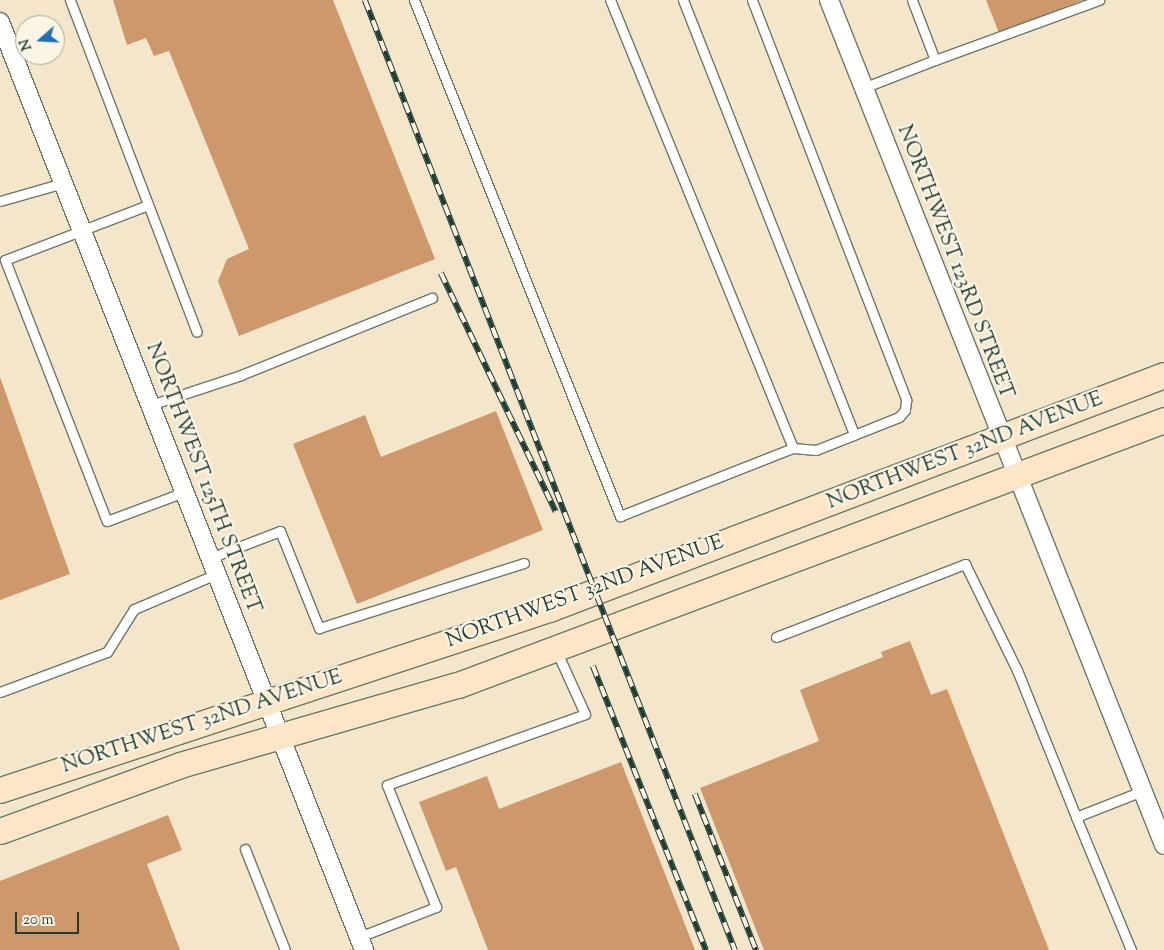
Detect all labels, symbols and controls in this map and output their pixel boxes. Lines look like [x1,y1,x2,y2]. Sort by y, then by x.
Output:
north arrow [15,15,65,65]
text: N [15,36,38,53]
street label: NORTHWEST 123RD STREET [891,122,1019,402]
street label: NORTHWEST 125TH STREET [140,339,266,617]
street label: NORTHWEST 32ND AVENUE [823,387,1107,515]
street label: NORTHWEST 32ND AVENUE [443,530,727,654]
street label: NORTHWEST 32ND AVENUE [59,665,345,779]
scale bar [18,902,81,934]
text: 20 m [23,910,54,931]

